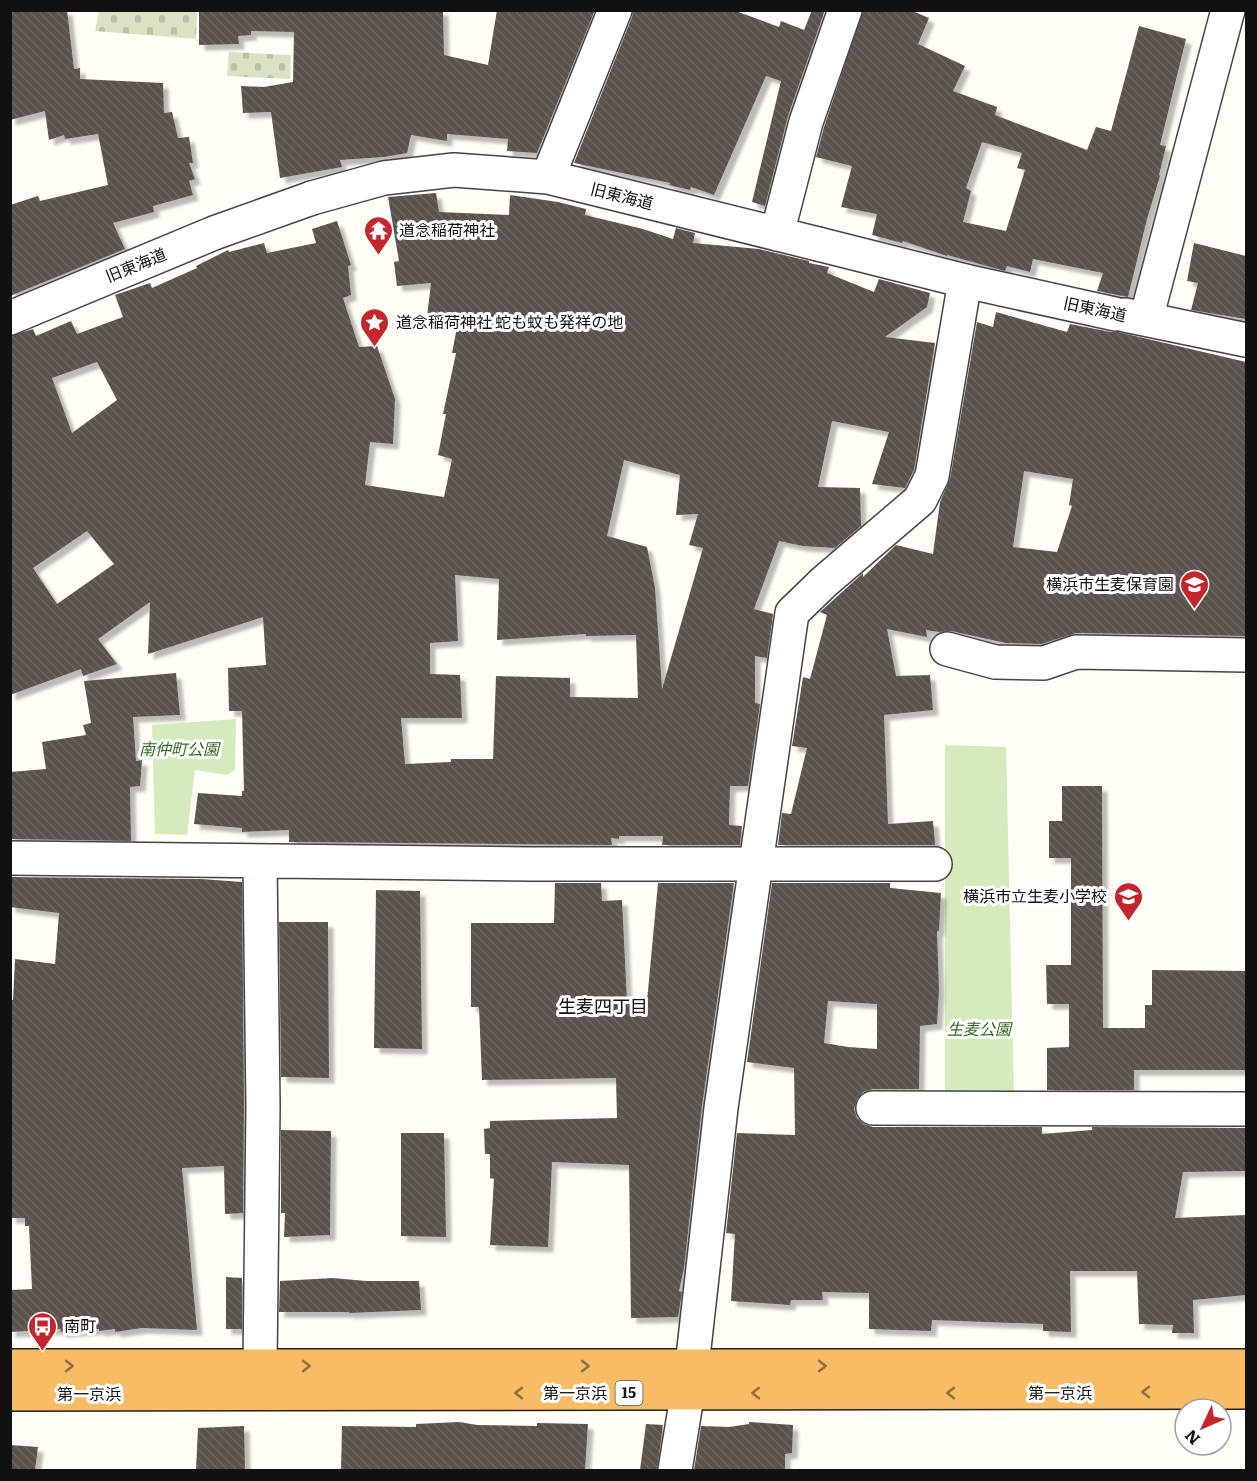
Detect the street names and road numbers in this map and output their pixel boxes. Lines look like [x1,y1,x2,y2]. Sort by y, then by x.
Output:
street label: 旧東海道 [588,176,656,214]
street label: 旧東海道 [101,241,170,287]
street label: 旧東海道 [1061,290,1129,326]
street label: 第一京浜 [543,1380,607,1404]
street label: 第一京浜 [1028,1380,1092,1404]
street label: 第一京浜 [57,1381,121,1405]
road number: 15 [616,1381,642,1405]

